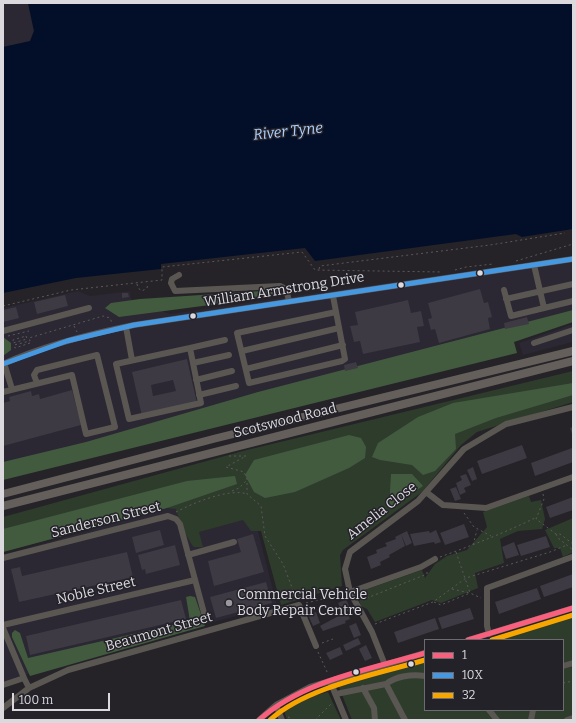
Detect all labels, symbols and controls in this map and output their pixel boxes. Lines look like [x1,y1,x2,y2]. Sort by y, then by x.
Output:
water label: River Tyne [252,119,324,145]
unlabelled marker [475,268,485,278]
street label: William Armstrong Drive [202,269,366,311]
unlabelled marker [396,280,406,290]
unlabelled marker [188,311,198,321]
street label: Scotswood Road [232,400,338,442]
street label: Amelia Close [344,478,420,544]
street label: Sanderson Street [49,498,163,542]
street label: Noble Street [55,574,137,608]
place label: Commercial Vehicle Body Repair Centre [237,587,367,620]
marker: Commercial Vehicle Body Repair Centre [224,598,234,608]
street label: Beaumont Street [104,609,214,655]
legend [424,639,564,711]
text: 1 [462,648,467,662]
unlabelled marker [406,659,416,669]
unlabelled marker [351,667,361,677]
text: 10X [462,668,483,682]
scale bar [14,685,112,711]
text: 32 [462,688,475,702]
text: 100 m [19,693,53,707]

